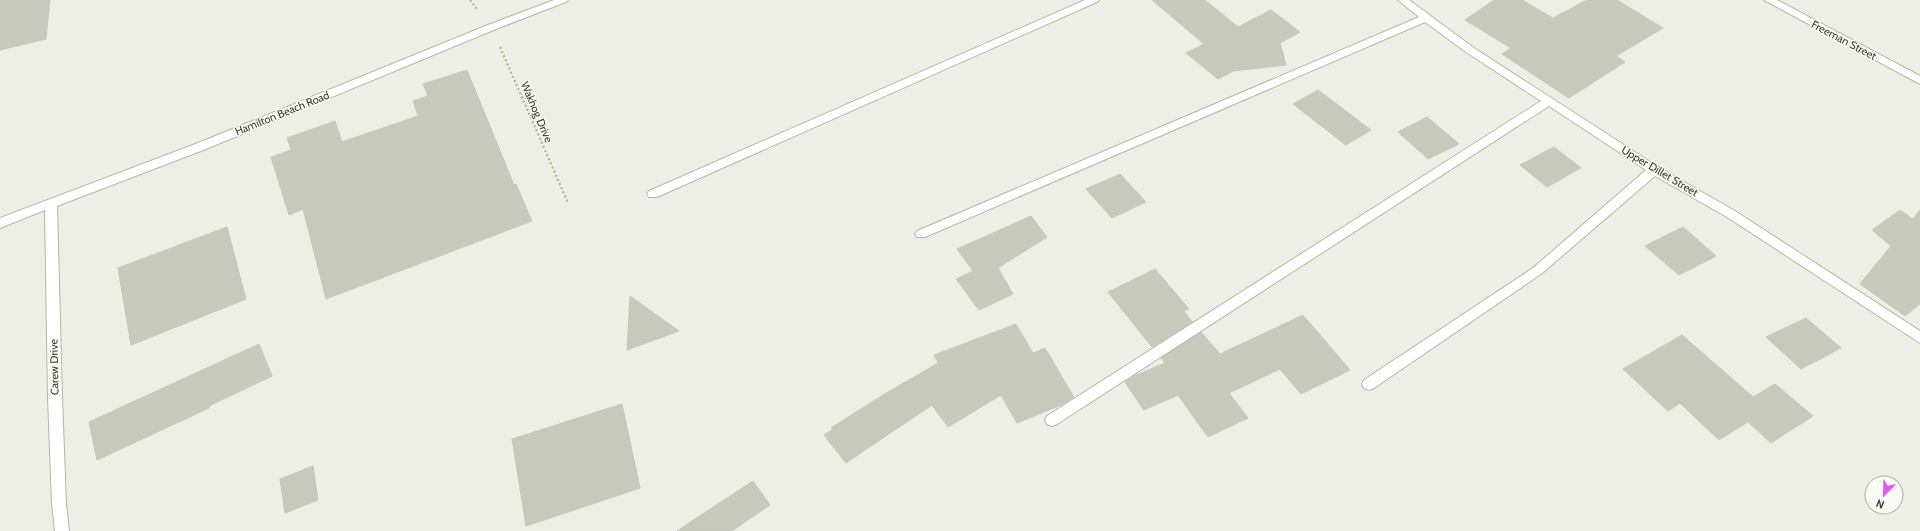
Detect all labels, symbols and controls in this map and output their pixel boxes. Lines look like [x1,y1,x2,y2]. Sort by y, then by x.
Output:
street label: Freeman Street [1809,17,1879,63]
street label: Wakhog Drive [518,79,556,145]
street label: Hamilton Beach Road [233,88,331,138]
street label: Upper Dillet Street [1619,143,1701,200]
street label: Carew Drive [47,338,61,395]
north arrow [1864,475,1904,515]
text: N [1874,496,1886,512]

